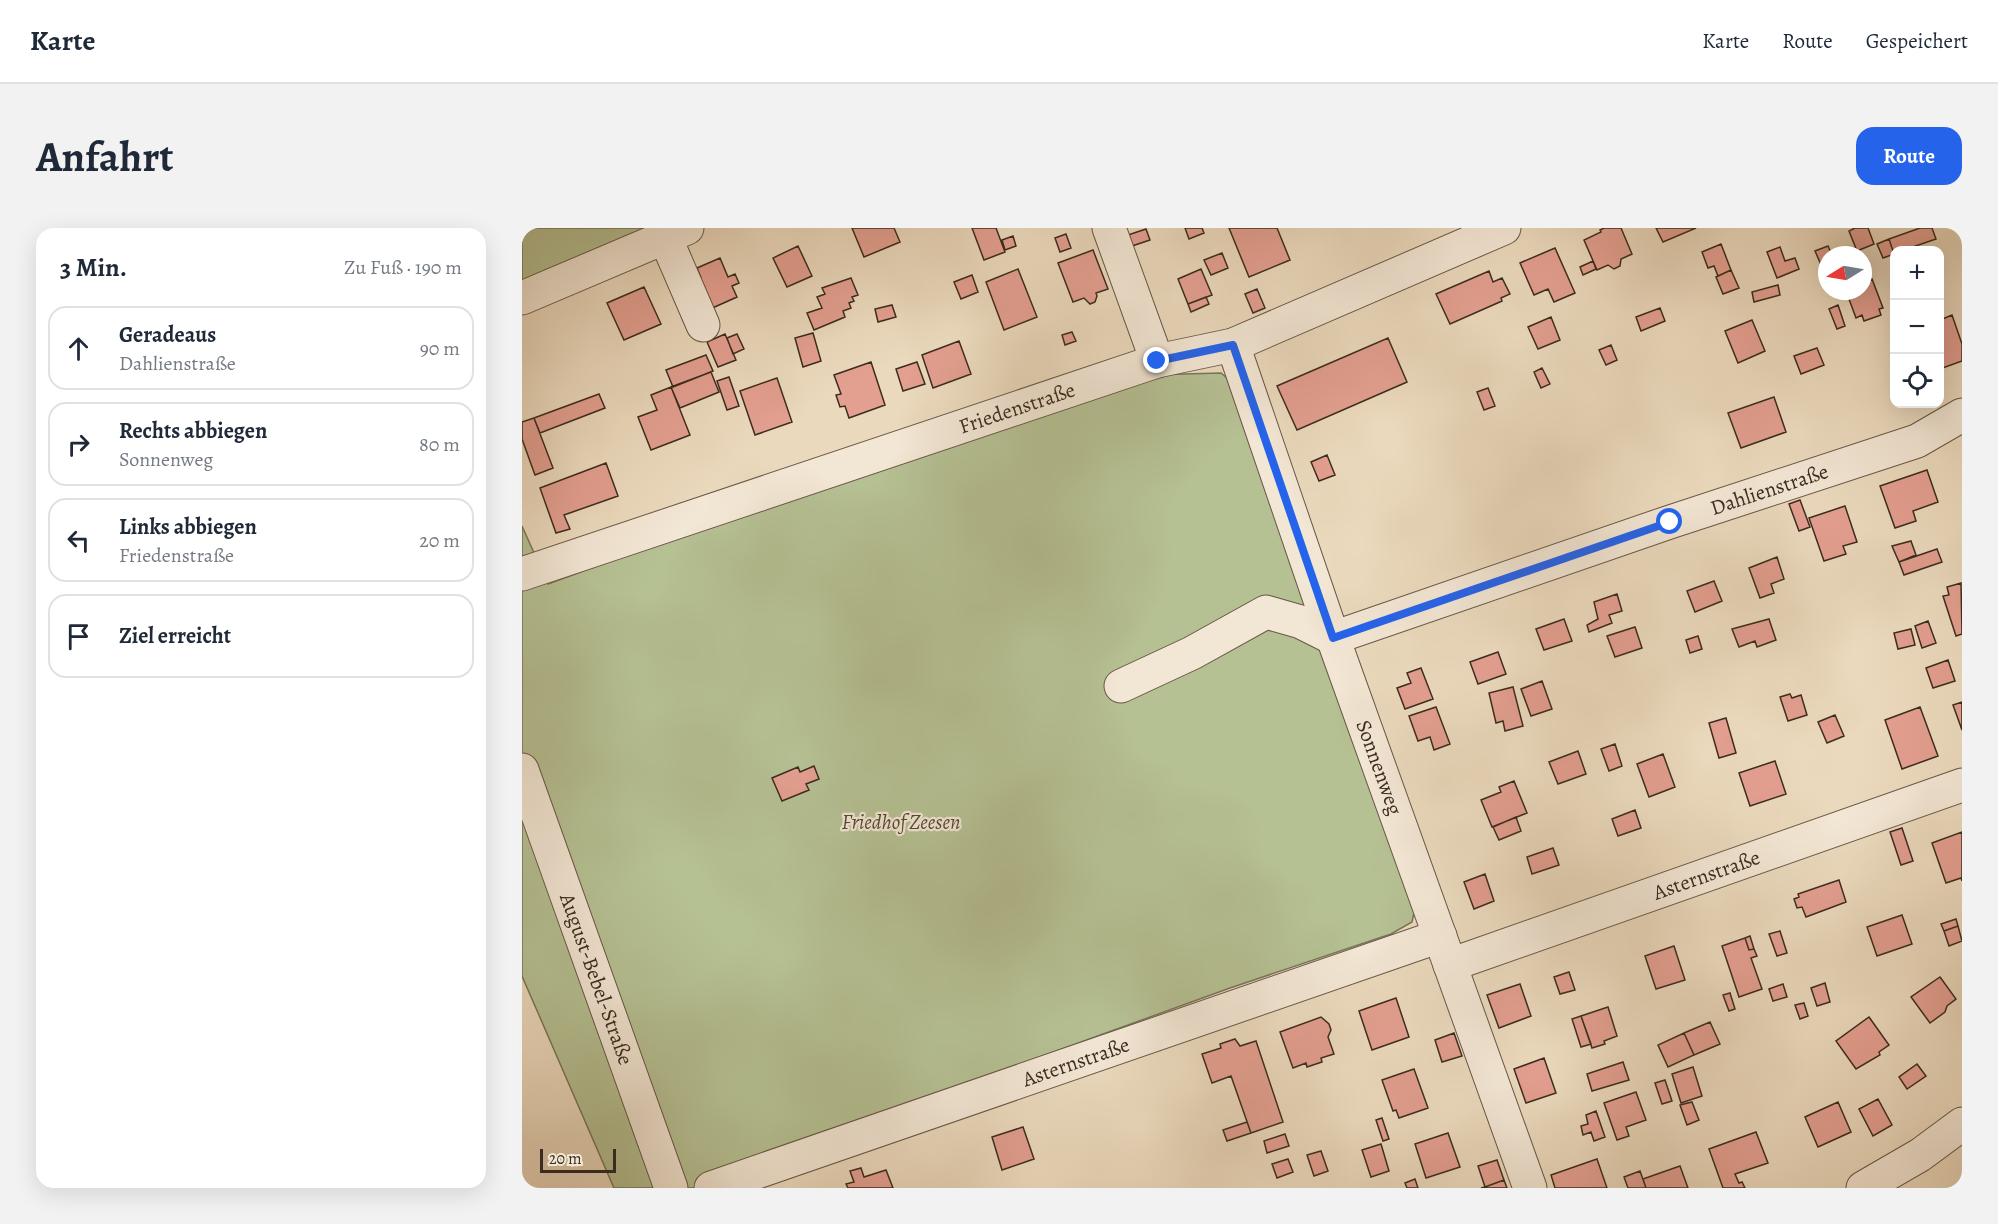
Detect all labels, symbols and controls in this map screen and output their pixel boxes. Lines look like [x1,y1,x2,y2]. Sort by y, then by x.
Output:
text: Karte [30,22,95,60]
text: Karte [1702,27,1749,55]
text: Route [1782,27,1833,55]
text: Gespeichert [1866,27,1968,55]
button: Route [1856,127,1962,185]
text: Anfahrt [36,128,173,185]
north arrow [1818,246,1872,300]
map controls [1890,246,1944,408]
button: + [1890,246,1944,300]
text: 3 Min. [60,250,127,285]
text: Zu Fuß · 190 m [344,254,462,281]
button: − [1890,300,1944,354]
text: Geradeaus [119,320,216,350]
icon: ahead [62,332,95,365]
text: 90 m [420,335,460,362]
route end [1143,347,1169,373]
text: Dahlienstraße [119,350,236,377]
button: locate [1890,354,1944,408]
street label: Friedenstraße [955,376,1079,440]
text: Rechts abbiegen [119,416,267,446]
icon: right [62,428,95,461]
text: 80 m [419,431,460,458]
text: Sonnenweg [119,446,213,473]
street label: Dahlienstraße [1707,457,1832,522]
route start [1656,508,1682,534]
text: Links abbiegen [119,512,257,542]
icon: left [62,524,95,557]
text: 20 m [419,527,460,554]
text: Friedenstraße [119,542,234,569]
icon: arrive [62,620,95,653]
text: Ziel erreicht [119,621,231,651]
street label: Sonnenweg [1349,716,1409,819]
park label: Friedhof Zeesen [842,808,960,836]
street label: Asternstraße [1648,843,1764,907]
street label: August-Bebel-Straße [553,889,640,1069]
street label: Asternstraße [1018,1030,1133,1094]
scale bar [540,1146,616,1174]
text: 20 m [549,1148,582,1170]

